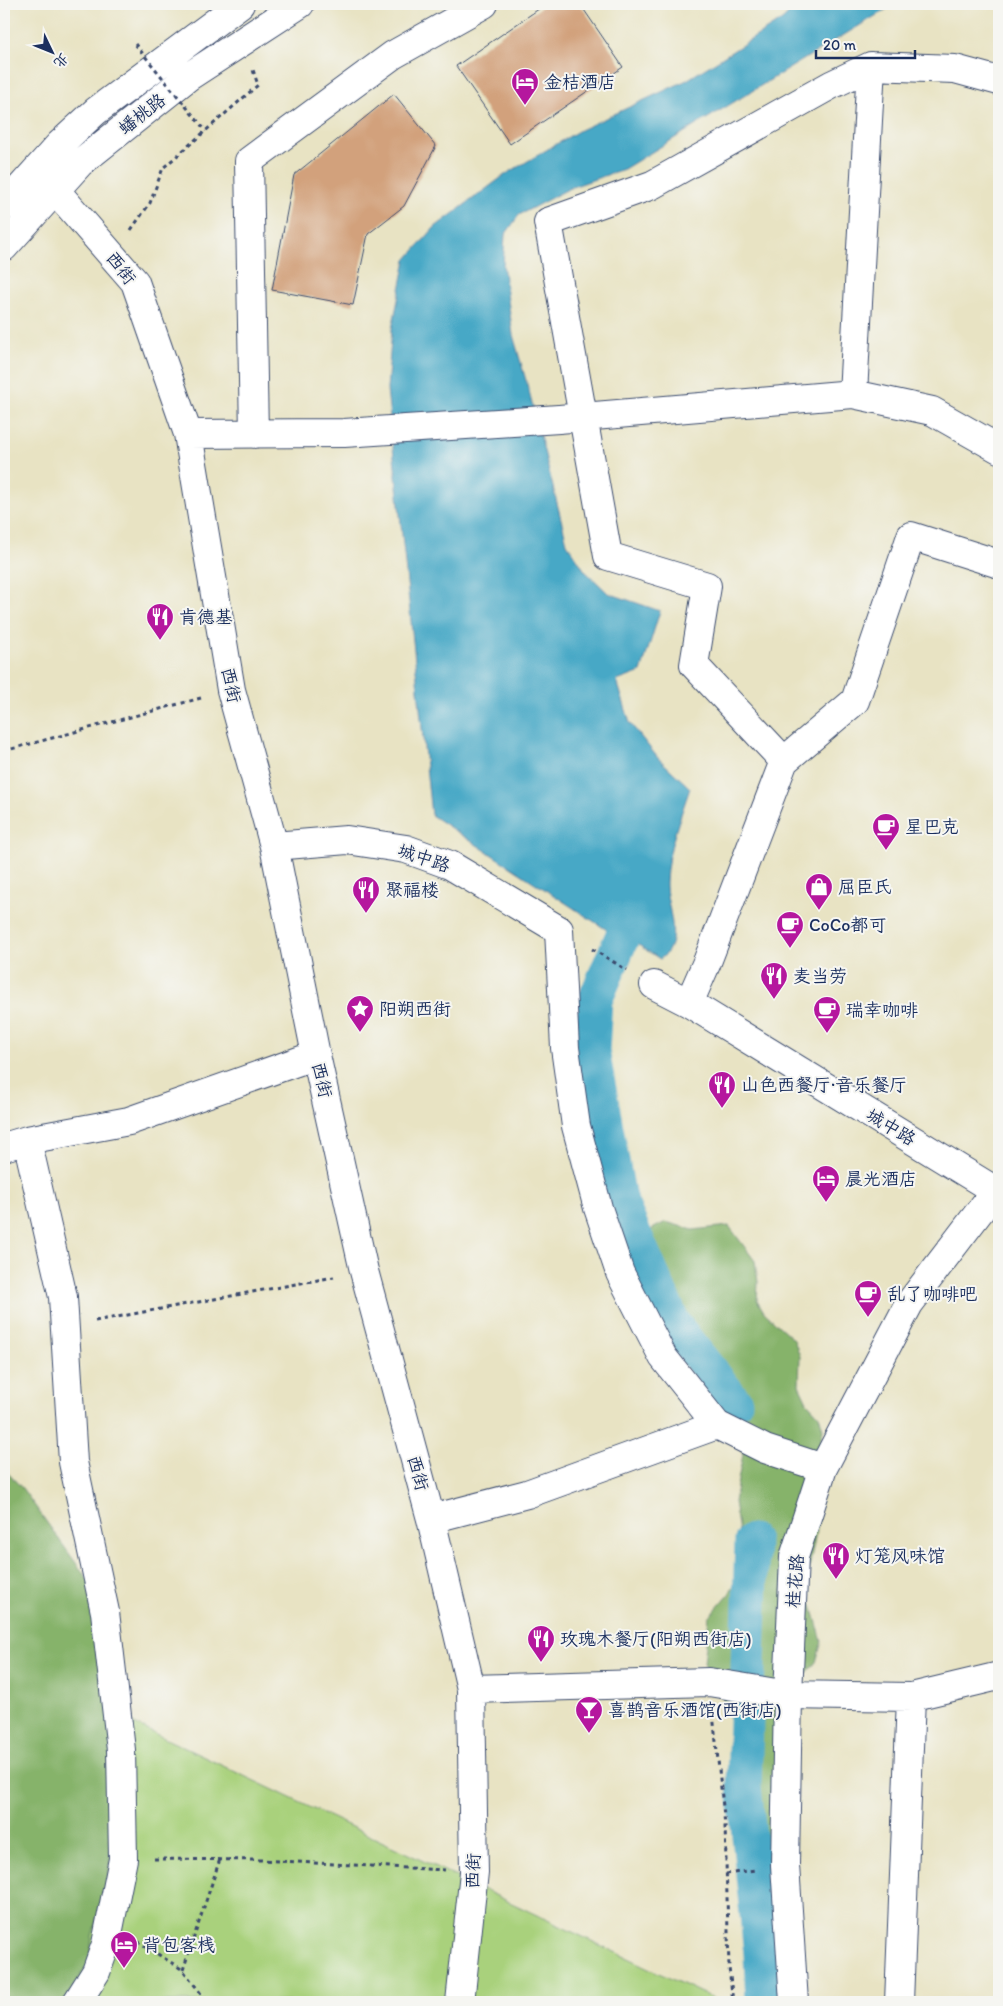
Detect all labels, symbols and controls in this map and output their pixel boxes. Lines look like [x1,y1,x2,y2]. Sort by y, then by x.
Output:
north arrow [28,28,78,78]
scale bar [816,28,914,60]
text: 20 m [823,36,857,54]
text: 北 [50,50,72,71]
hotel icon: 金桔酒店 [510,67,540,106]
place label: 金桔酒店 [544,71,616,93]
street label: 蟠桃路 [114,89,170,139]
street label: 西街 [101,247,141,289]
restaurant icon: 肯德基 [145,602,175,641]
place label: 肯德基 [179,606,233,628]
street label: 西街 [216,665,246,705]
cafe icon: 星巴克 [871,812,901,851]
place label: 星巴克 [905,816,959,838]
street label: 城中路 [395,839,453,877]
shop icon: 屈臣氏 [804,872,834,911]
restaurant icon: 聚福楼 [351,875,381,914]
place label: 屈臣氏 [838,876,892,898]
place label: 聚福楼 [385,879,439,901]
cafe icon: CoCo都可 [775,910,805,949]
place label: CoCo都可 [809,914,887,936]
restaurant icon: 麦当劳 [759,961,789,1000]
place label: 麦当劳 [793,965,847,987]
place icon: 阳朔西街 [345,994,375,1033]
cafe icon: 瑞幸咖啡 [812,995,842,1034]
place label: 阳朔西街 [379,998,451,1020]
place label: 瑞幸咖啡 [846,999,918,1021]
street label: 西街 [307,1060,337,1100]
restaurant icon: 山色西餐厅·音乐餐厅 [707,1070,737,1109]
place label: 山色西餐厅·音乐餐厅 [741,1074,907,1096]
street label: 城中路 [862,1104,920,1150]
hotel icon: 晨光酒店 [811,1164,841,1203]
place label: 晨光酒店 [845,1168,917,1190]
cafe icon: 乱了咖啡吧 [853,1279,883,1318]
place label: 乱了咖啡吧 [887,1283,977,1305]
street label: 西街 [403,1453,433,1493]
restaurant icon: 灯笼风味馆 [821,1541,851,1580]
place label: 灯笼风味馆 [855,1545,945,1567]
street label: 桂花路 [782,1553,808,1609]
restaurant icon: 玫瑰木餐厅(阳朔西街店) [526,1624,556,1663]
place label: 玫瑰木餐厅(阳朔西街店) [560,1628,752,1650]
bar icon: 喜鹊音乐酒馆(西街店) [574,1695,604,1734]
place label: 喜鹊音乐酒馆(西街店) [608,1699,782,1721]
street label: 西街 [461,1853,485,1889]
hotel icon: 背包客栈 [109,1930,139,1969]
place label: 背包客栈 [143,1934,215,1956]

